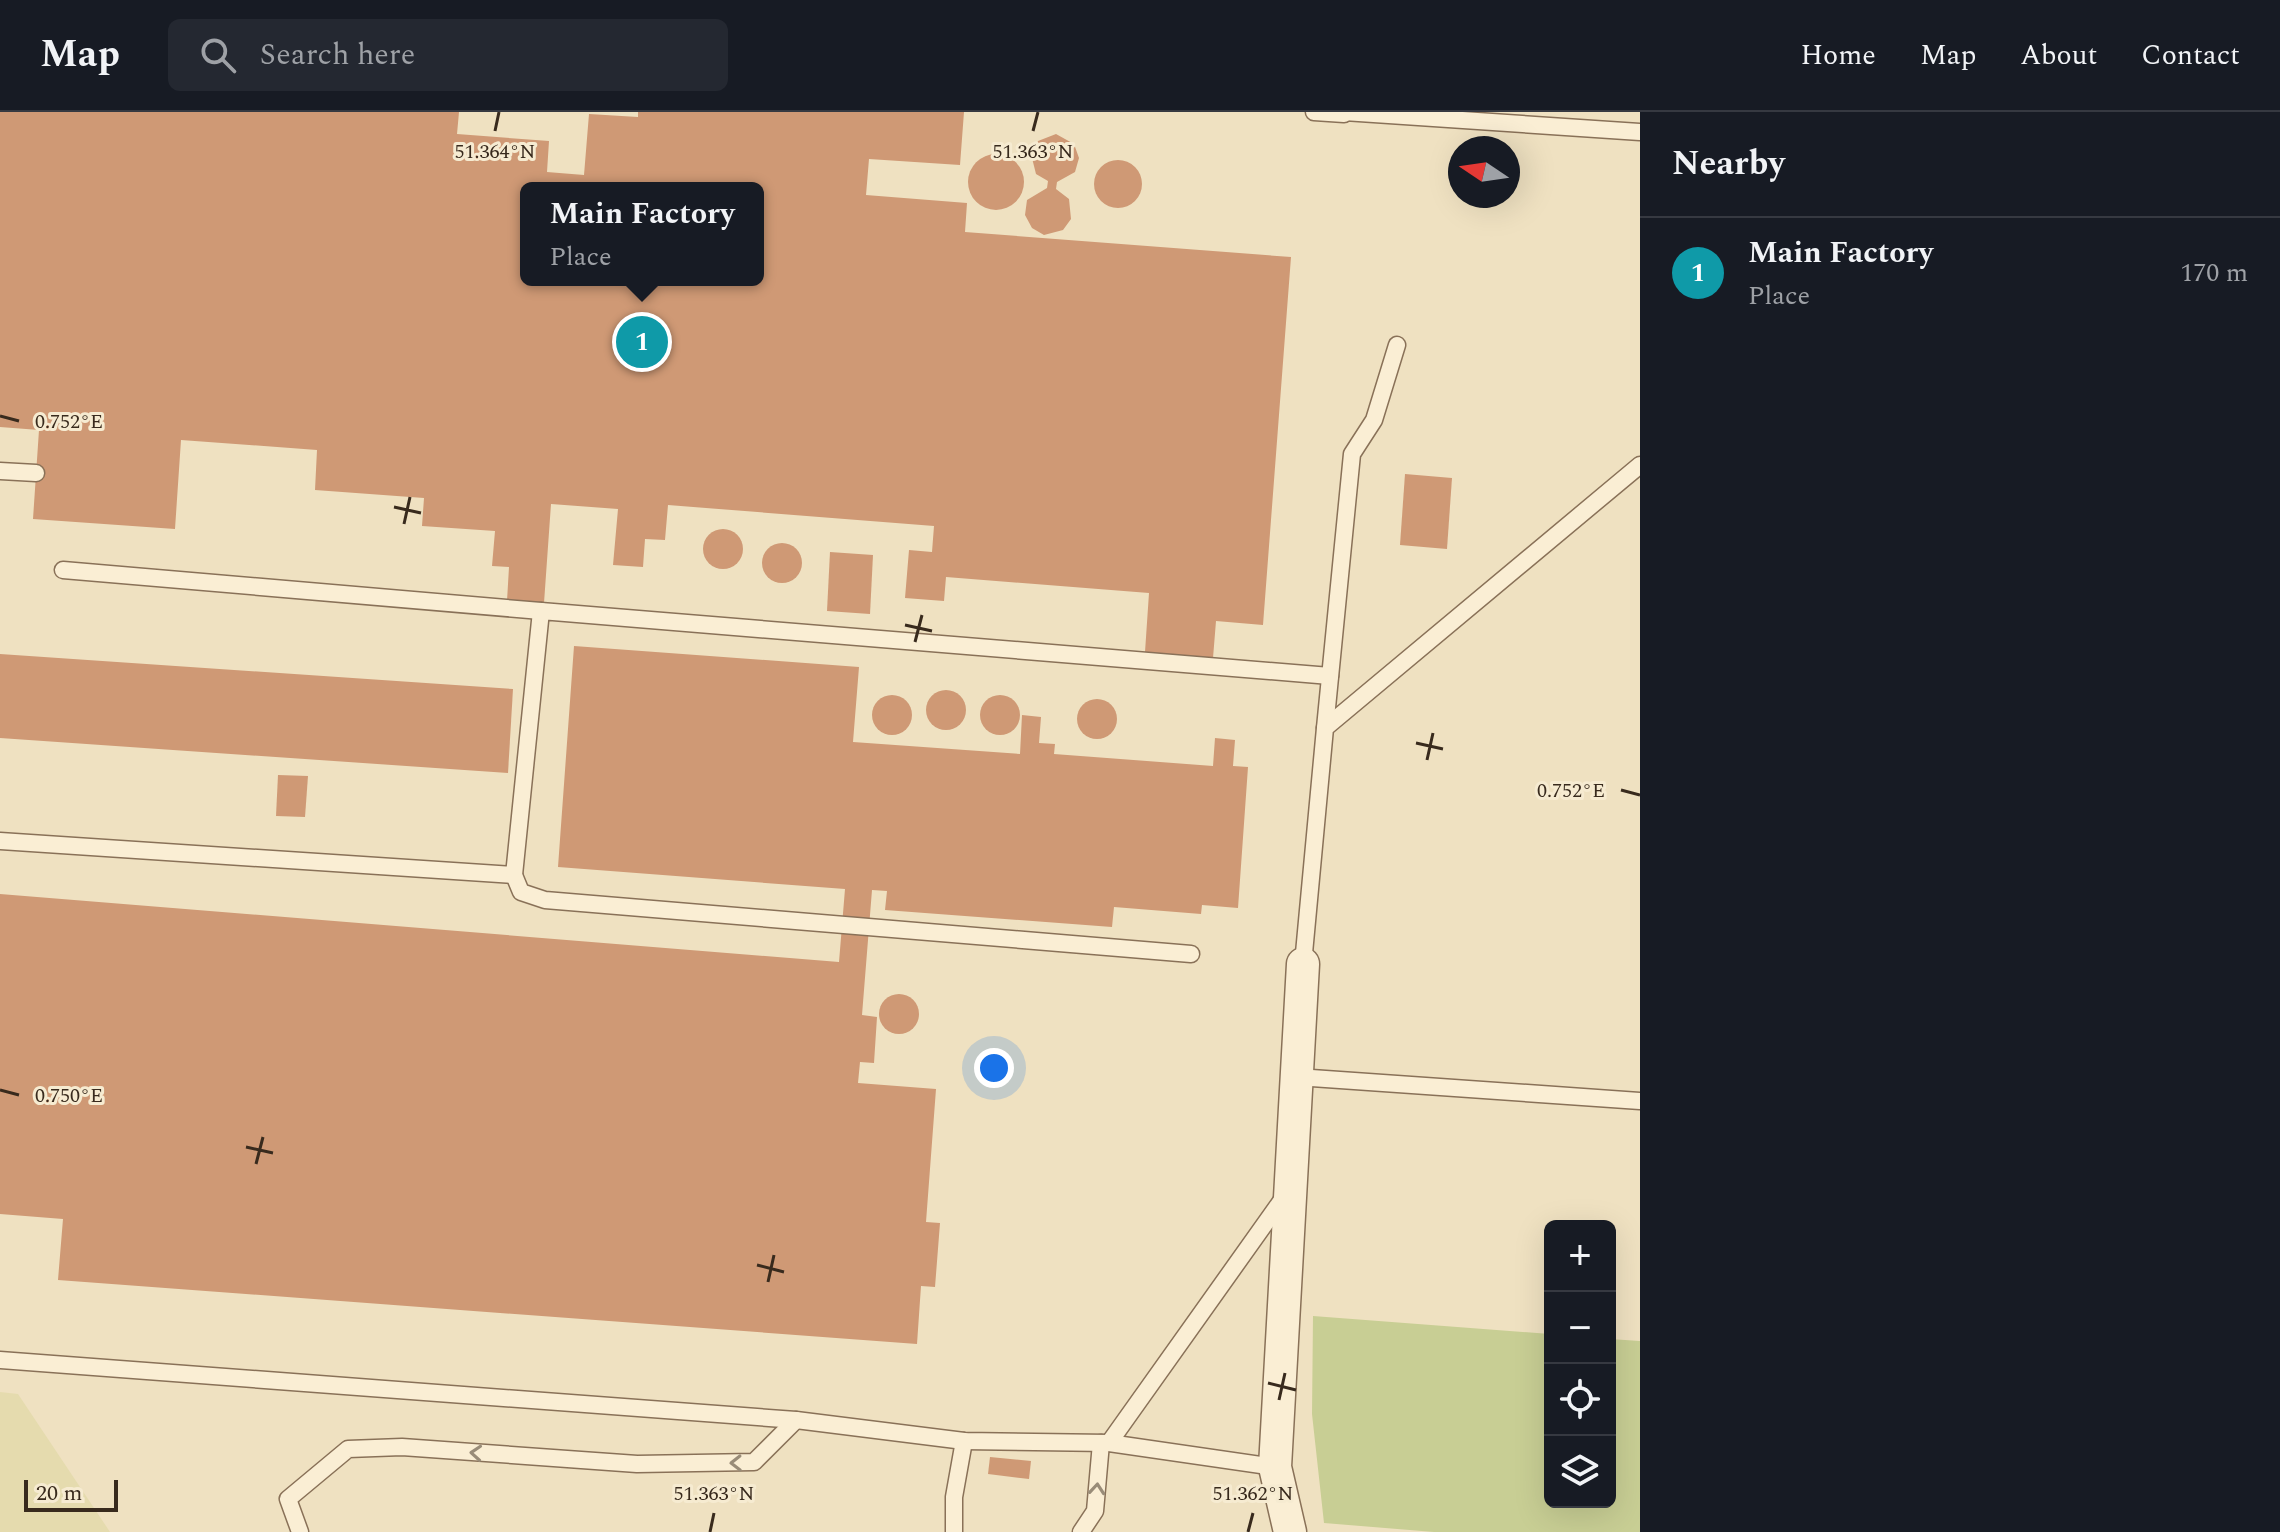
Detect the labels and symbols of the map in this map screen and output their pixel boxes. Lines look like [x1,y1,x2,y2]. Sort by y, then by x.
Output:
north arrow [1448,136,1520,208]
text: 51.364°N [455,137,535,167]
text: 51.363°N [993,137,1073,167]
pin: 1 [616,312,668,372]
text: 0.752°E [35,407,103,437]
text: 0.752°E [1537,776,1605,806]
your location [974,1048,1014,1088]
text: 0.750°E [35,1081,103,1111]
one-way arrow [469,1445,482,1462]
one-way arrow [729,1454,742,1471]
scale bar [24,1476,118,1512]
text: 51.363°N [674,1479,754,1509]
text: 51.362°N [1213,1479,1293,1509]
one-way arrow [1088,1482,1105,1495]

